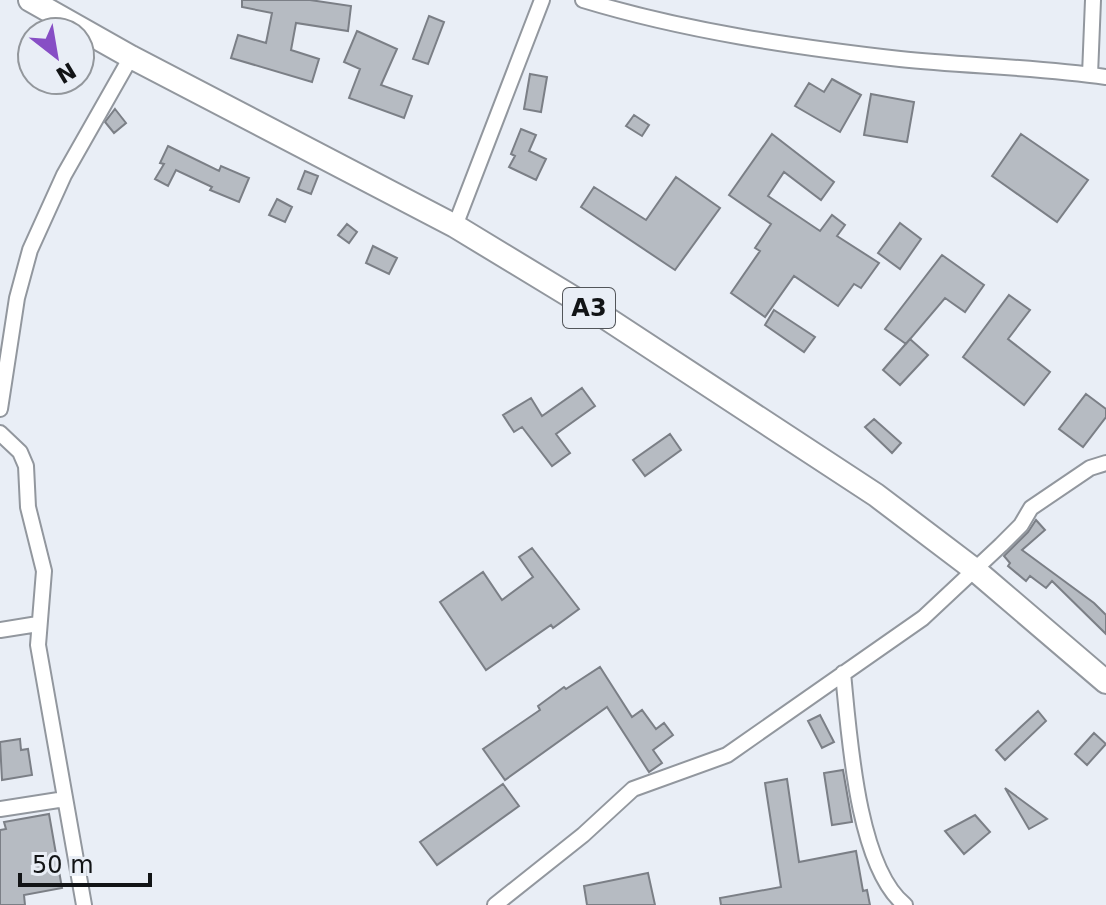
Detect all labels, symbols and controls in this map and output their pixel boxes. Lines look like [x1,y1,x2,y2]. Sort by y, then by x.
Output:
north arrow [16,16,96,96]
text: N [52,57,80,88]
road number: A3 [563,288,615,328]
scale bar [20,837,150,887]
text: 50 m [32,851,94,879]

